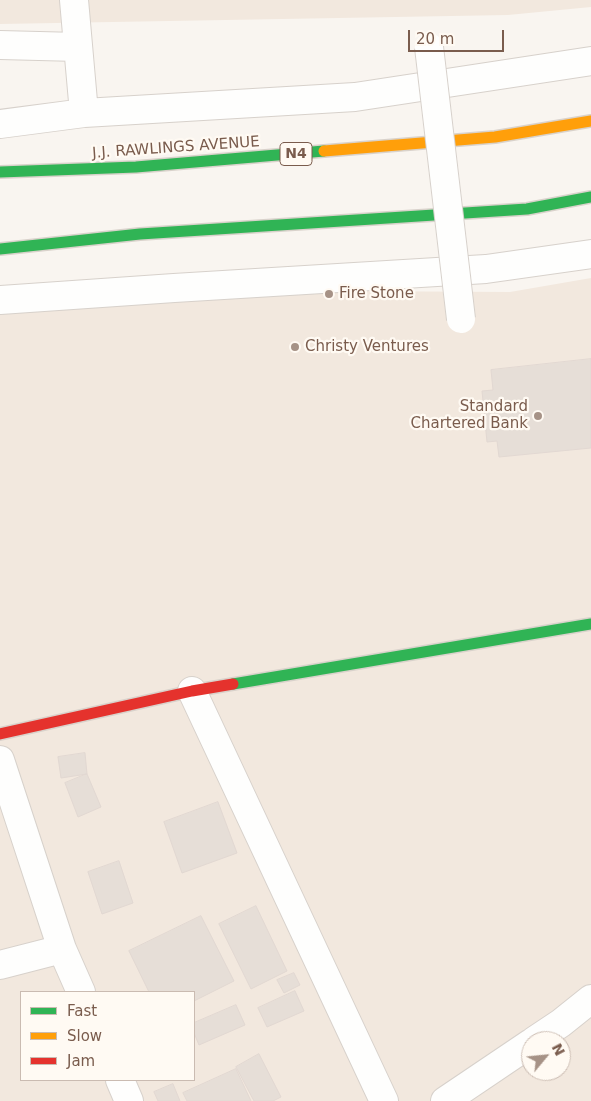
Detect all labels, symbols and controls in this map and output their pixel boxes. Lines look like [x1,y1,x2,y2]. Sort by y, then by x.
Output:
scale bar [411,20,507,52]
text: 20 m [416,30,454,48]
street label: J.J. RAWLINGS AVENUE [92,133,260,163]
road number: N4 [280,142,312,166]
place label: Fire Stone [339,285,414,303]
marker: Fire Stone [323,288,335,300]
place label: Christy Ventures [305,338,429,356]
marker: Christy Ventures [289,341,301,353]
place label: Standard Chartered Bank [411,398,528,433]
marker: Standard Chartered Bank [532,410,544,422]
legend [20,991,195,1081]
text: Fast [67,1002,97,1020]
text: Slow [67,1027,102,1045]
north arrow [521,1031,571,1081]
text: N [549,1040,568,1058]
text: Jam [67,1052,95,1070]

